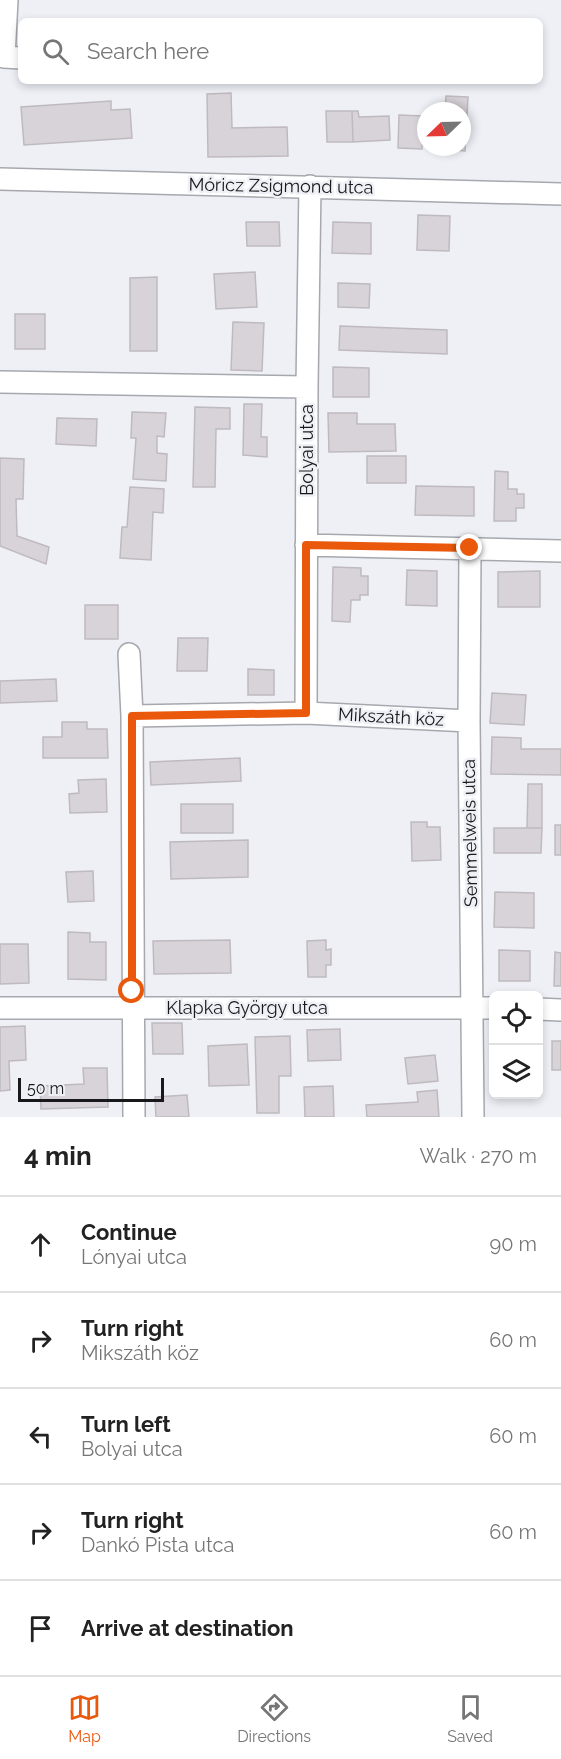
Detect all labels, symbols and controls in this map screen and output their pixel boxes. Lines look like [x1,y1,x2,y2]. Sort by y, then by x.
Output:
search box [18,18,543,84]
icon: search [39,35,72,68]
text: Search here [87,38,209,64]
north arrow [417,102,471,156]
street label: Móricz Zsigmond utca [188,173,374,198]
street label: Bolyai utca [296,404,317,496]
route end [456,534,482,560]
street label: Mikszáth köz [338,703,445,730]
street label: Semmelweis utca [458,759,481,907]
route start [118,977,144,1003]
map controls [489,991,543,1099]
button: locate [489,991,543,1045]
street label: Klapka György utca [166,997,328,1018]
button: layers [489,1045,543,1099]
scale bar [18,1075,164,1102]
text: 50 m [27,1079,64,1098]
text: 4 min [24,1141,92,1171]
text: Walk · 270 m [419,1144,537,1168]
text: Continue [81,1219,177,1245]
icon: ahead [24,1228,57,1261]
text: 90 m [490,1232,537,1256]
text: Lónyai utca [81,1245,187,1269]
text: Turn right [81,1315,184,1341]
icon: right [24,1324,57,1357]
text: 60 m [489,1328,537,1352]
text: Mikszáth köz [81,1341,199,1365]
text: Turn left [81,1411,171,1437]
icon: left [24,1420,57,1453]
text: 60 m [489,1424,537,1448]
text: Bolyai utca [81,1437,183,1461]
text: Turn right [81,1507,184,1533]
icon: right [24,1516,57,1549]
text: 60 m [489,1520,537,1544]
text: Dankó Pista utca [81,1533,234,1557]
icon: arrive [24,1612,57,1645]
text: Arrive at destination [81,1615,294,1641]
tab: Map [68,1691,101,1746]
tab: Directions [237,1691,311,1746]
tab: Saved [447,1691,493,1746]

